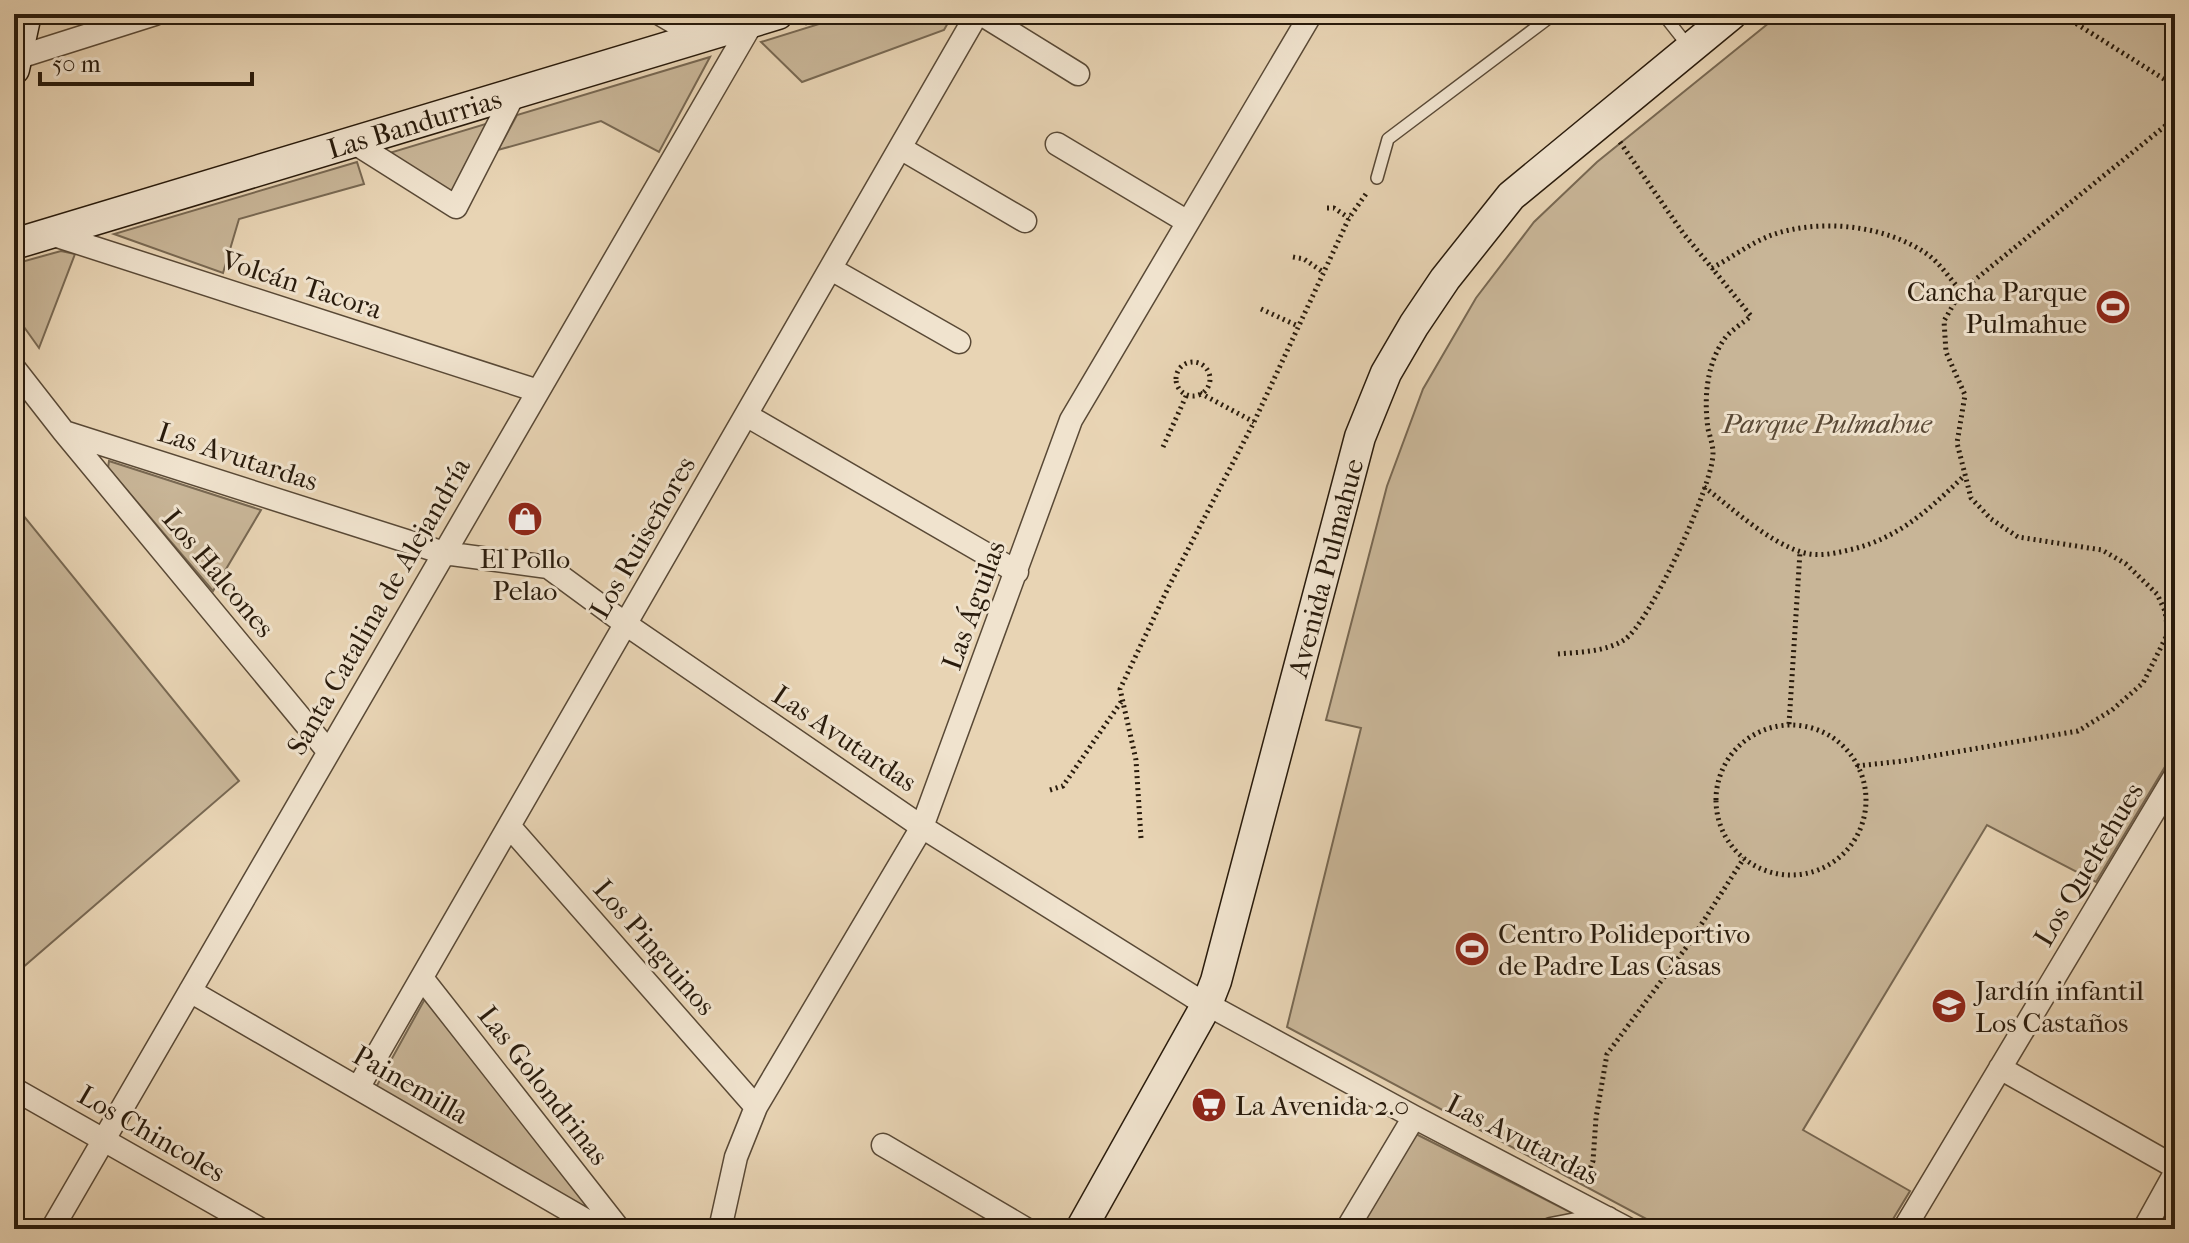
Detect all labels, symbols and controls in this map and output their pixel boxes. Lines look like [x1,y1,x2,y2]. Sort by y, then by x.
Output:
scale bar [40,36,252,86]
text: 50 m [52,50,101,78]
street label: Las Bandurrias [323,82,505,166]
street label: Volcán Tacora [217,243,387,326]
place label: Cancha Parque Pulmahue [1907,275,2087,340]
sports icon: Cancha Parque Pulmahue [2094,288,2132,326]
park label: Parque Pulmahue [1720,407,1933,440]
street label: Las Avutardas [154,415,322,498]
street label: Los Ruiseñores [583,450,702,624]
street label: Santa Catalina de Alejandría [280,451,478,761]
street label: Avenida Pulmahue [1281,455,1371,682]
shop icon: El Pollo Pelao [506,500,544,538]
street label: Los Halcones [156,503,282,644]
street label: Las Águilas [935,536,1012,674]
place label: El Pollo Pelao [480,542,570,607]
street label: Las Avutardas [766,678,923,799]
street label: Los Queltehues [2027,776,2150,952]
street label: Los Pinguinos [587,873,723,1022]
place label: Centro Polideportivo de Padre Las Casas [1498,917,1751,982]
sports icon: Centro Polideportivo de Padre Las Casas [1453,930,1491,968]
place label: Jardín infantil Los Castaños [1973,974,2144,1039]
school or university icon: Jardín infantil Los Castaños [1930,987,1968,1025]
street label: Las Golondrinas [471,999,616,1171]
street label: Painemilla [347,1038,475,1131]
street label: Los Chincoles [72,1078,231,1189]
supermarket icon: La Avenida 2.0 [1190,1086,1228,1124]
street label: Las Avutardas [1441,1087,1605,1192]
place label: La Avenida 2.0 [1235,1089,1410,1122]

